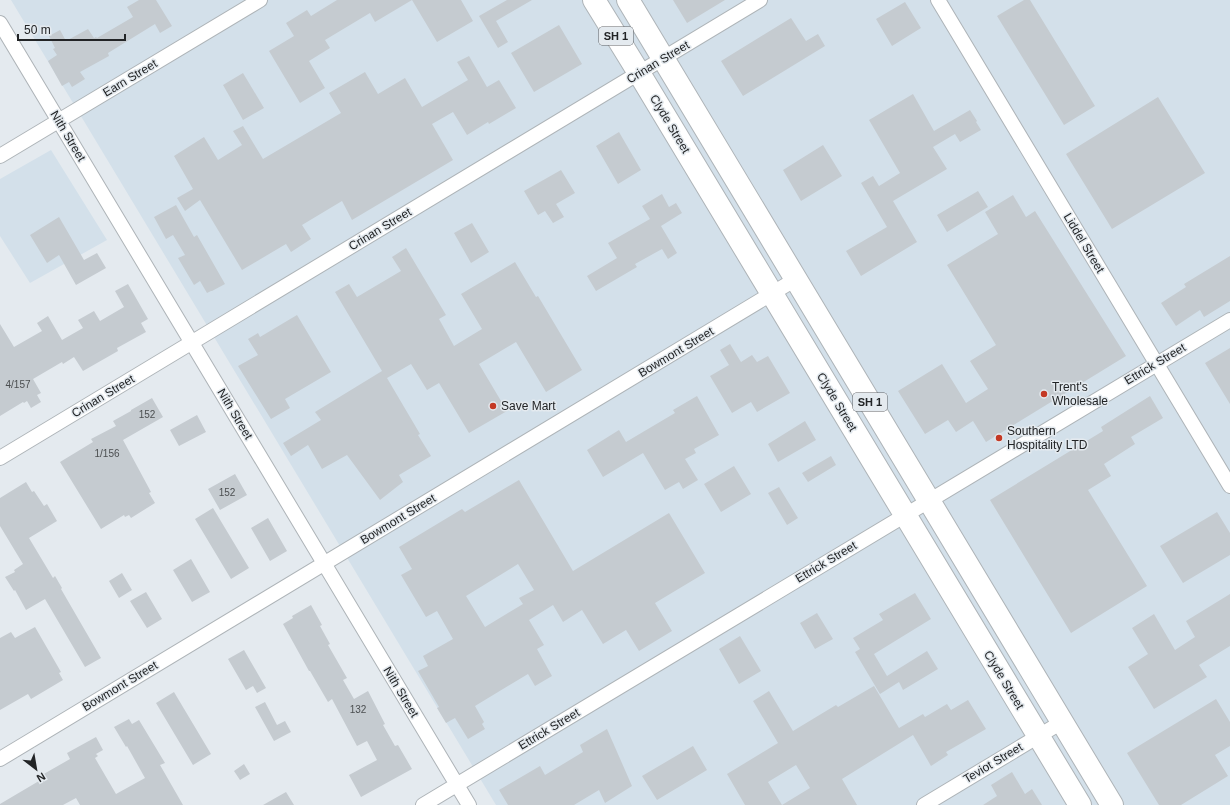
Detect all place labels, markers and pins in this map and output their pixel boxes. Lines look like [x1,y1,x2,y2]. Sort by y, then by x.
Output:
place label: Trent's Wholesale [1052,380,1108,408]
marker: Trent's Wholesale [1039,389,1049,399]
place label: Save Mart [501,399,556,413]
marker: Save Mart [488,401,498,411]
place label: Southern Hospitality LTD [1007,424,1088,452]
marker: Southern Hospitality LTD [994,433,1004,443]

